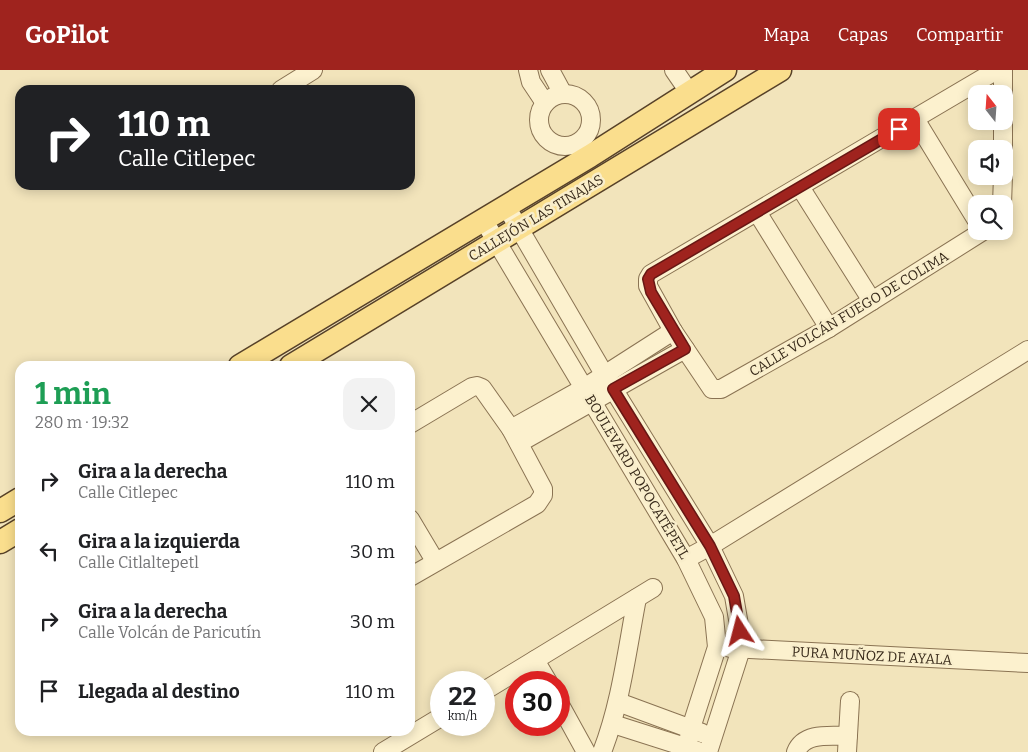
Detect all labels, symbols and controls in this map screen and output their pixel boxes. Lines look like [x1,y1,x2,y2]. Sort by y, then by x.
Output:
text: GoPilot [25,21,109,49]
text: Mapa [764,24,810,46]
text: Capas [838,24,888,46]
text: Compartir [916,24,1003,46]
north arrow [968,85,1012,130]
map controls [968,85,1013,240]
text: 110 m [118,103,210,145]
icon: right [35,105,100,170]
pin [878,108,920,150]
icon: arrive [885,115,913,143]
button: sound [968,140,1013,185]
text: Calle Citlepec [118,145,256,172]
street label: CALLEJÓN LAS TINAJAS [465,170,607,265]
button: search [968,195,1013,240]
street label: CALLE VOLCÁN FUEGO DE COLIMA [746,247,952,380]
text: 1 min [35,376,111,412]
button: close [343,378,395,430]
street label: BOULEVARD POPOCATÉPETL [581,391,694,562]
text: 280 m · 19:32 [35,413,129,432]
text: Gira a la derecha [78,460,227,483]
icon: right [35,467,63,495]
text: 110 m [345,470,395,493]
text: Calle Citlepec [78,483,178,502]
text: Gira a la izquierda [78,530,240,553]
icon: left [35,537,63,565]
text: 30 m [350,540,395,563]
text: Calle Citlaltepetl [78,553,199,572]
text: Gira a la derecha [78,600,227,623]
position arrow [713,604,765,656]
icon: right [35,607,63,635]
text: 30 m [350,610,395,633]
text: Calle Volcán de Paricutín [78,623,261,642]
street label: PURA MUÑOZ DE AYALA [791,643,953,669]
speed limit sign: 30 [505,671,570,736]
icon: arrive [35,677,63,705]
text: Llegada al destino [78,680,240,703]
text: 110 m [345,680,395,703]
text: 22 [448,682,477,712]
text: km/h [448,709,477,723]

